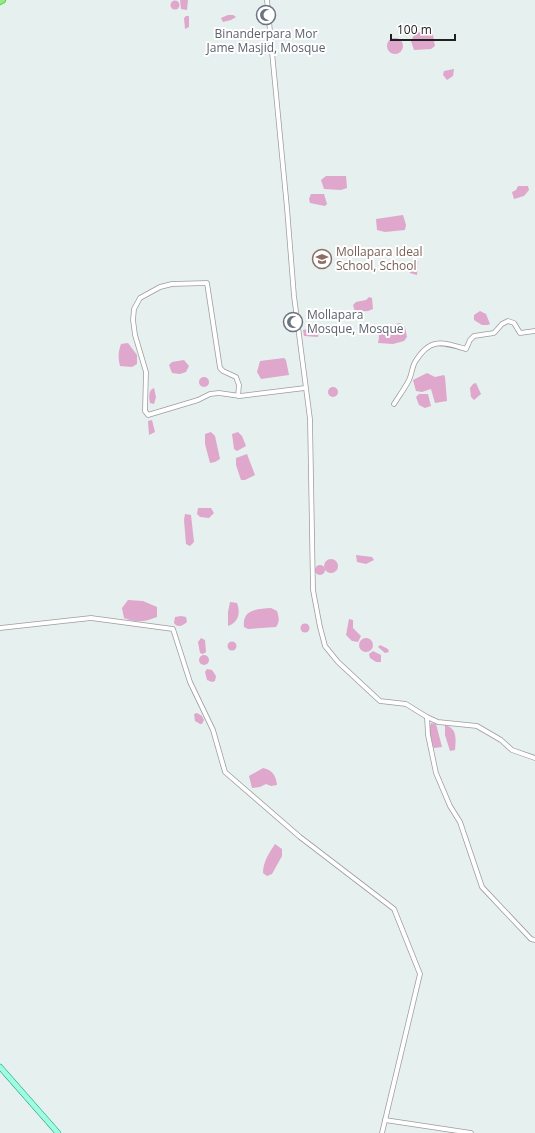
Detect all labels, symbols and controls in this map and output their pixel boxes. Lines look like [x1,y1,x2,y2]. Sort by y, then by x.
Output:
mosque icon: Binanderpara Mor Jame Masjid, Mosque [255,4,277,26]
scale bar [391,16,455,42]
text: 100 m [397,21,432,38]
place label: Binanderpara Mor Jame Masjid, Mosque [206,25,326,56]
place label: Mollapara Ideal School, School [336,243,423,274]
school or university icon: Mollapara Ideal School, School [311,248,333,270]
place label: Mollapara Mosque, Mosque [307,306,404,337]
mosque icon: Mollapara Mosque, Mosque [282,311,304,333]

